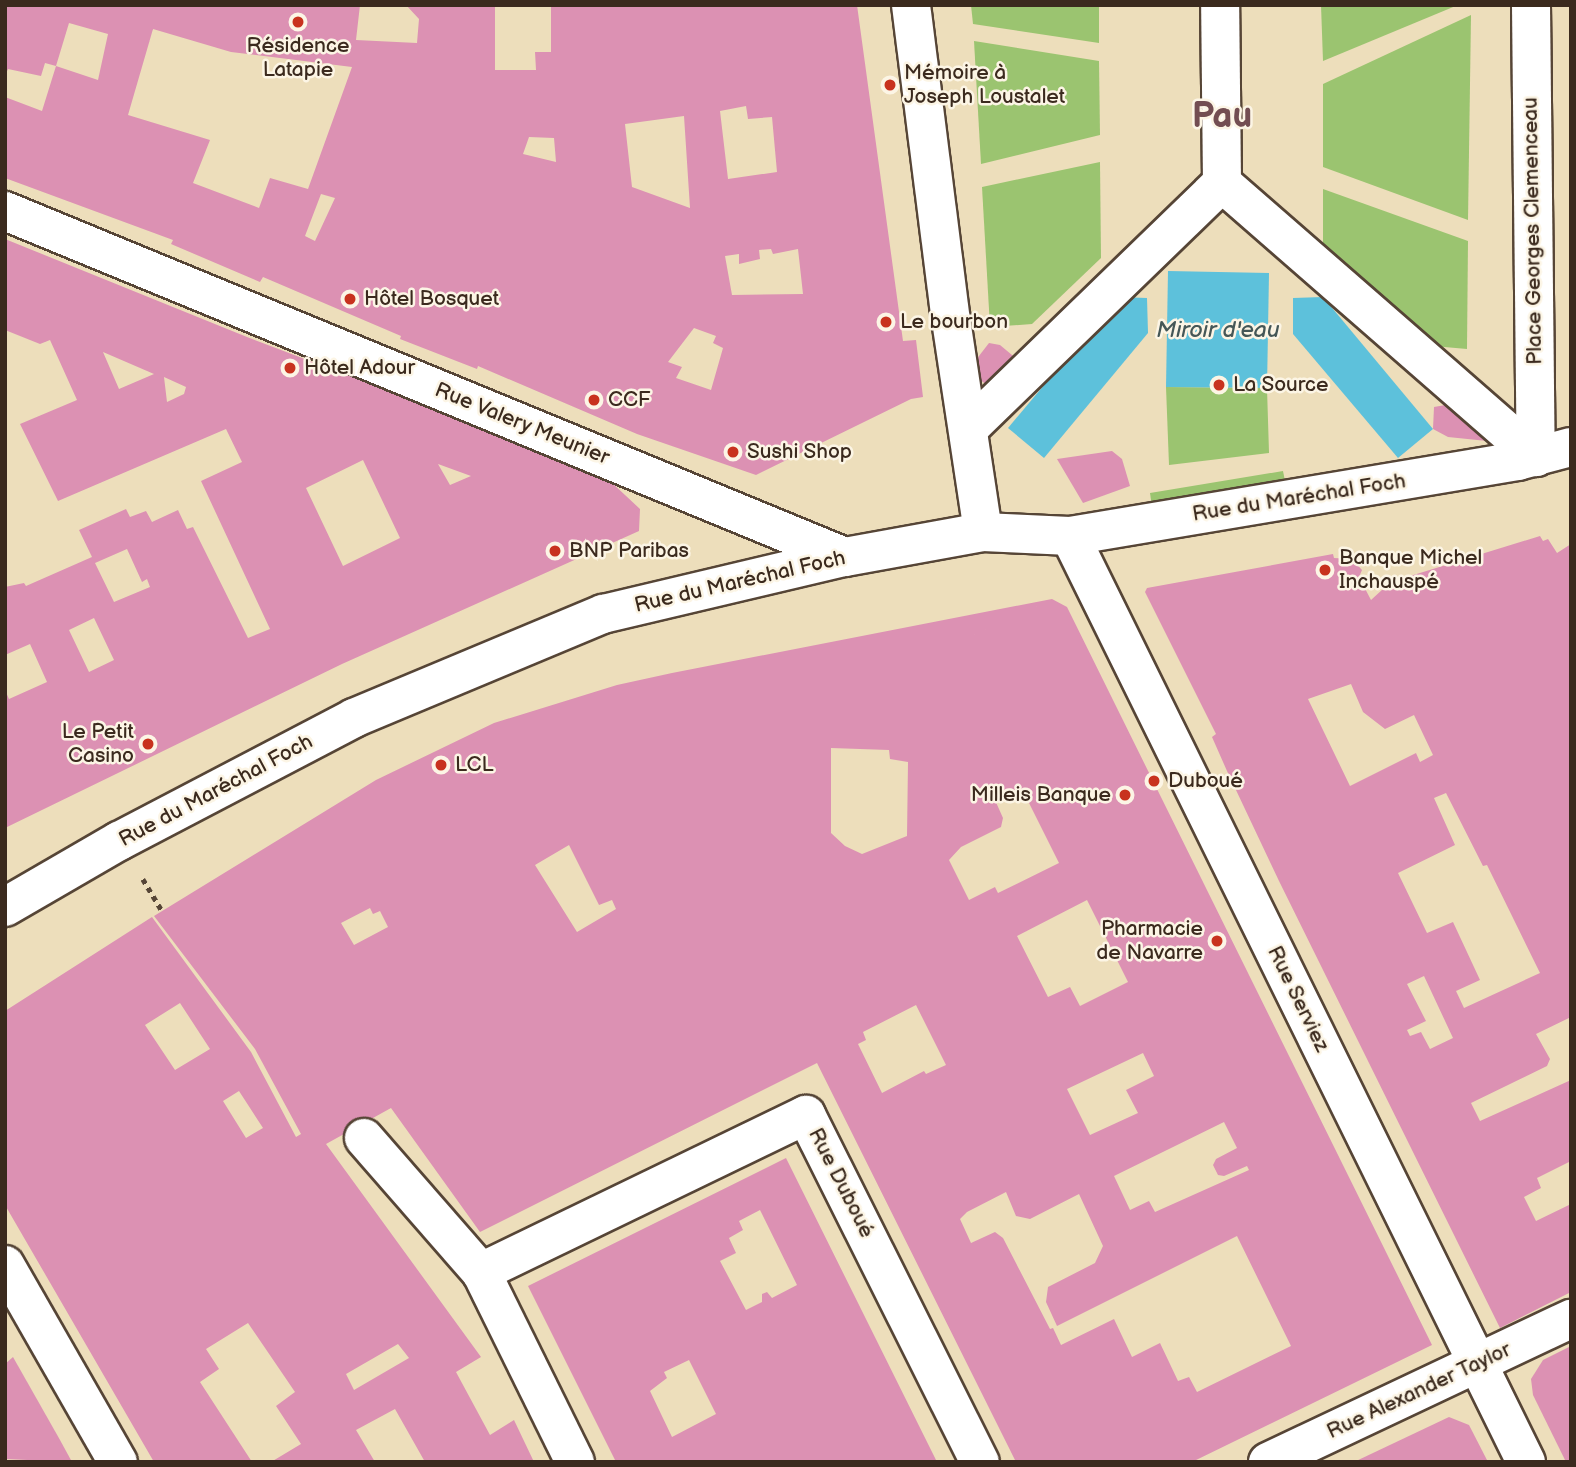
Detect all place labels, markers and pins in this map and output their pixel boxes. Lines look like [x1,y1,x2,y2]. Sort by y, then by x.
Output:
marker: Résidence Latapie [290,14,306,30]
place label: Résidence Latapie [247,33,349,83]
place label: Mémoire à Joseph Loustalet [904,60,1065,110]
marker: Mémoire à Joseph Loustalet [882,77,898,93]
place label: Hôtel Bosquet [364,286,499,312]
marker: Hôtel Bosquet [342,291,358,307]
place label: Le bourbon [900,309,1008,335]
marker: Le bourbon [878,314,894,330]
place label: Hôtel Adour [304,355,415,381]
marker: Hôtel Adour [282,360,298,376]
place label: La Source [1233,372,1329,398]
marker: La Source [1211,377,1227,393]
place label: CCF [608,387,650,413]
marker: CCF [586,392,602,408]
place label: Sushi Shop [747,439,852,465]
marker: Sushi Shop [725,444,741,460]
place label: BNP Paribas [569,538,689,564]
marker: BNP Paribas [547,543,563,559]
place label: Banque Michel Inchauspé [1339,545,1482,595]
marker: Banque Michel Inchauspé [1317,562,1333,578]
place label: Le Petit Casino [62,719,134,769]
marker: Le Petit Casino [140,736,156,752]
place label: LCL [455,752,493,778]
marker: LCL [433,757,449,773]
place label: Duboué [1168,768,1243,794]
marker: Duboué [1146,773,1162,789]
place label: Milleis Banque [971,782,1111,808]
marker: Milleis Banque [1117,787,1133,803]
place label: Pharmacie de Navarre [1096,916,1203,966]
marker: Pharmacie de Navarre [1209,933,1225,949]

